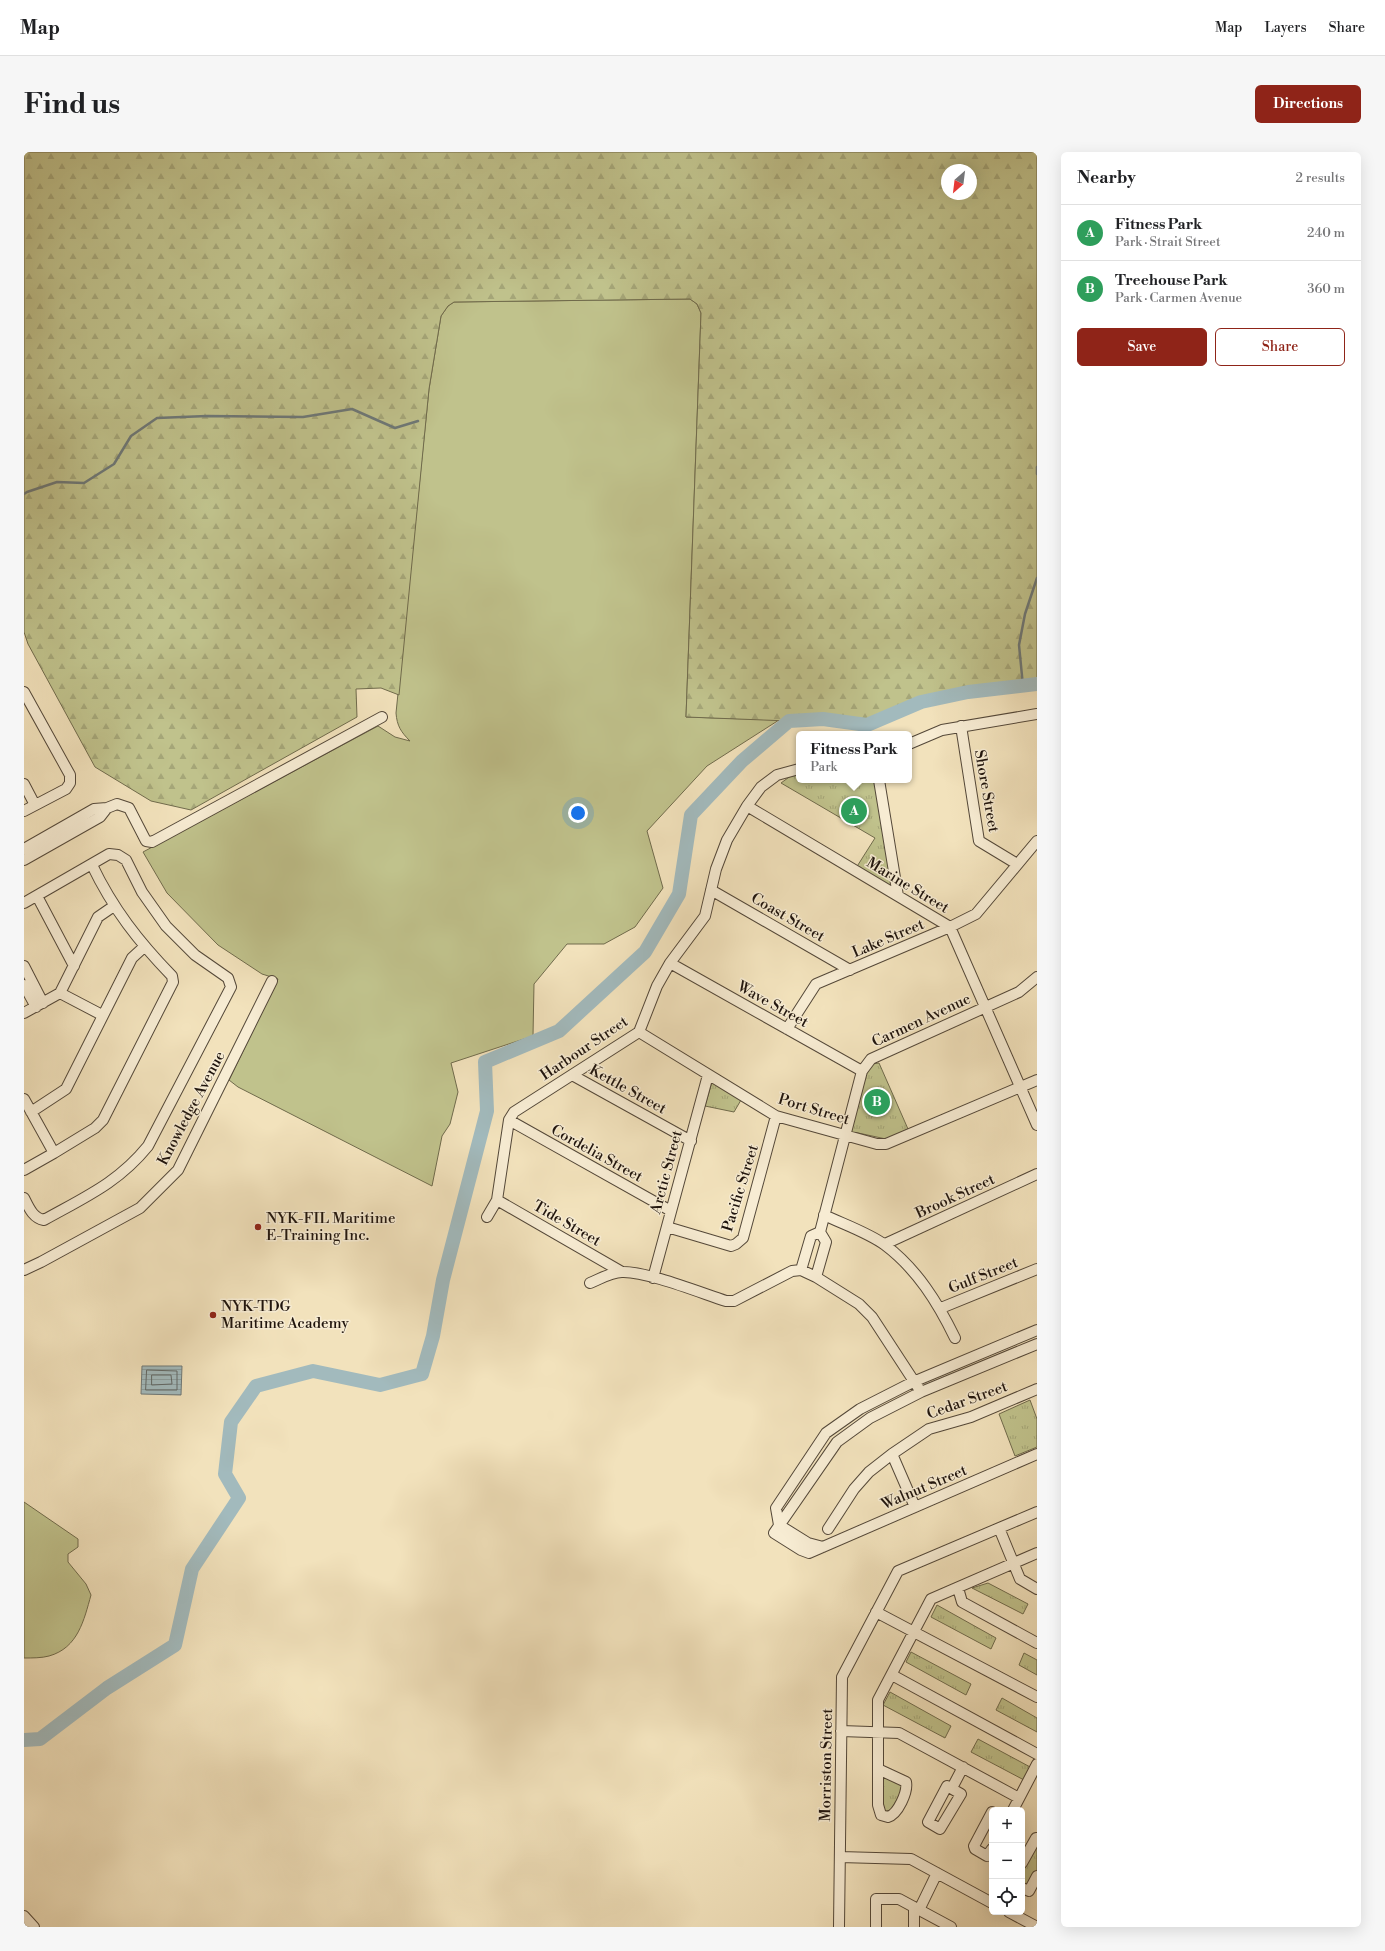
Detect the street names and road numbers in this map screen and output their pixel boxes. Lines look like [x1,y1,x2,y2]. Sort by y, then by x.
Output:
street label: Shore Street [970,748,1003,835]
street label: Marine Street [863,853,953,918]
street label: Coast Street [747,889,829,947]
street label: Lake Street [849,914,928,962]
street label: Wave Street [733,977,812,1032]
street label: Carmen Avenue [869,989,974,1052]
street label: Harbour Street [537,1012,632,1085]
street label: Knowledge Avenue [153,1048,230,1169]
street label: Kettle Street [586,1060,670,1119]
street label: Port Street [776,1090,853,1130]
street label: Cordelia Street [548,1120,647,1187]
street label: Arctic Street [646,1128,687,1217]
street label: Pacific Street [718,1142,763,1234]
street label: Brook Street [912,1170,999,1224]
street label: Tide Street [529,1196,605,1251]
street label: Gulf Street [946,1253,1021,1298]
street label: Cedar Street [924,1377,1011,1424]
street label: Walnut Street [878,1461,971,1514]
street label: Morriston Street [816,1708,837,1822]

